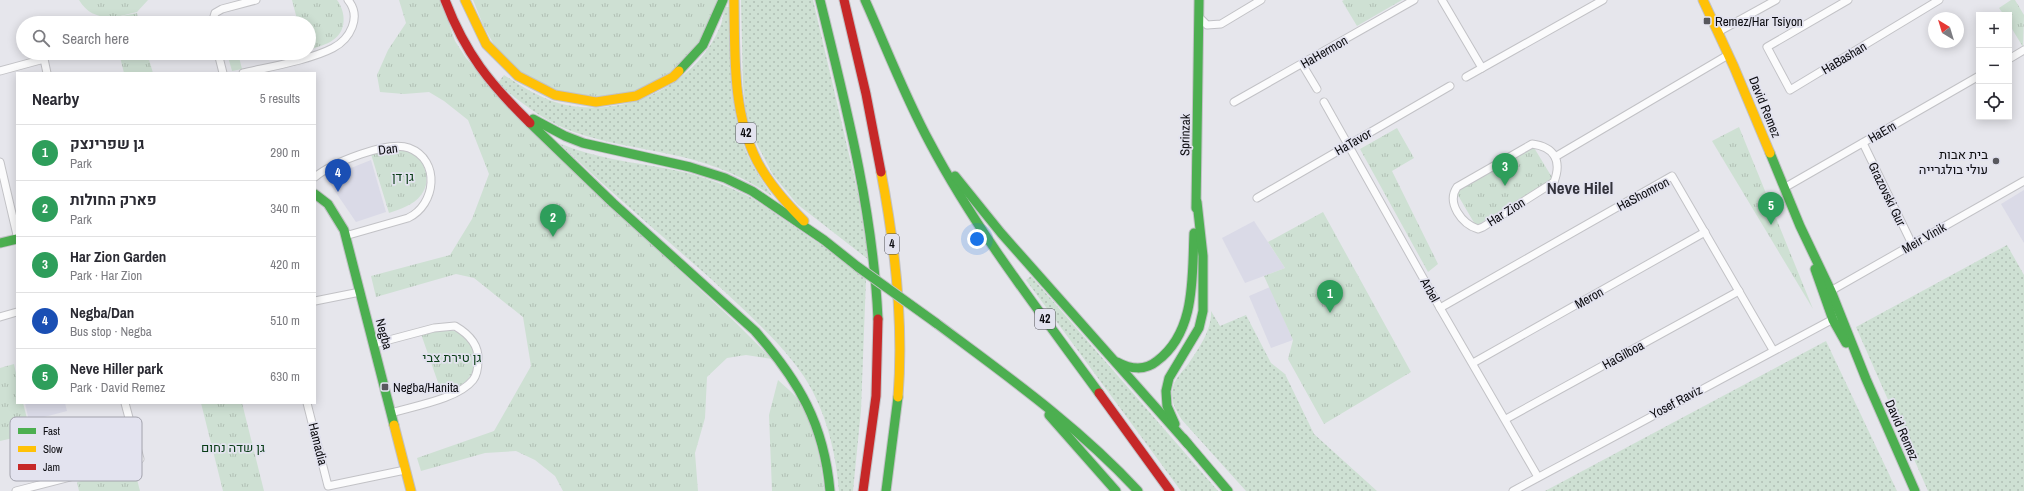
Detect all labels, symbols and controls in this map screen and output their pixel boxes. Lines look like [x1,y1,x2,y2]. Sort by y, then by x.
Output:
north arrow [1928,12,1964,48]
map controls [1976,12,2012,120]
button: + [1976,12,2012,48]
place label: Remez/Har Tsiyon [1715,13,1803,30]
search box [16,16,316,60]
marker: Remez/Har Tsiyon [1702,16,1712,26]
icon: search [30,27,52,49]
text: Search here [62,28,129,49]
street label: HaHermon [1297,32,1351,72]
street label: HaBashan [1818,38,1870,78]
button: − [1976,48,2012,84]
street label: David Remez [1745,74,1785,140]
button: locate [1976,84,2012,120]
text: Nearby [32,87,79,110]
text: 5 results [260,90,300,107]
street label: Sprinzak [1176,113,1194,156]
street label: HaEm [1865,117,1899,147]
road number: 42 [736,123,756,143]
street label: HaTavor [1331,124,1375,159]
text: גן שפרינצק [70,133,145,154]
street label: Dan [377,139,399,159]
text: 1 [42,144,48,161]
text: 290 m [270,144,300,161]
place label: בית אבות עולי בולגרייה [1919,146,1988,178]
pin: 3 [1492,153,1518,186]
text: Park [70,155,92,172]
marker: בית אבות עולי בולגרייה [1991,156,2001,166]
pin: 4 [325,159,351,192]
street label: Grazovski Gur [1864,159,1910,229]
park label: גן דן [392,168,414,185]
street label: HaShomron [1614,173,1672,215]
district label: Neve Hilel [1547,176,1613,199]
text: פארק החולות [70,189,157,210]
pin: 5 [1758,192,1784,225]
street label: Har Zion [1484,194,1528,230]
text: 2 [42,200,48,217]
text: 340 m [270,200,300,217]
pin: 2 [540,204,566,237]
text: Park [70,211,92,228]
street label: Meir Vinik [1899,218,1950,257]
your location [967,229,987,249]
road number: 4 [885,234,899,254]
text: Har Zion Garden [70,246,166,267]
text: 3 [42,256,48,273]
text: 420 m [270,256,300,273]
text: Park · Har Zion [70,267,142,284]
street label: Arbel [1416,274,1443,305]
pin: 1 [1317,280,1343,313]
street label: Meron [1572,283,1606,313]
text: Negba/Dan [70,302,134,323]
road number: 42 [1035,309,1055,329]
text: 4 [42,312,48,329]
text: 510 m [270,312,300,329]
street label: Negba [372,317,396,351]
text: Bus stop · Negba [70,323,152,340]
street label: HaGilboa [1599,337,1647,373]
park label: גן טירת צבי [422,349,482,366]
text: Neve Hiller park [70,358,163,379]
text: 5 [42,368,48,385]
text: 630 m [270,368,300,385]
text: Park · David Remez [70,379,165,396]
place label: Negba/Hanita [393,379,459,396]
street label: Yosef Raviz [1647,381,1705,423]
marker: Negba/Hanita [380,382,390,392]
street label: David Remez [1881,397,1923,463]
legend [10,417,142,481]
street label: Hamadia [305,421,331,467]
text: Fast [43,424,61,438]
park label: גן שדה נחום [201,439,265,456]
text: Slow [43,442,63,456]
text: Jam [43,460,60,474]

